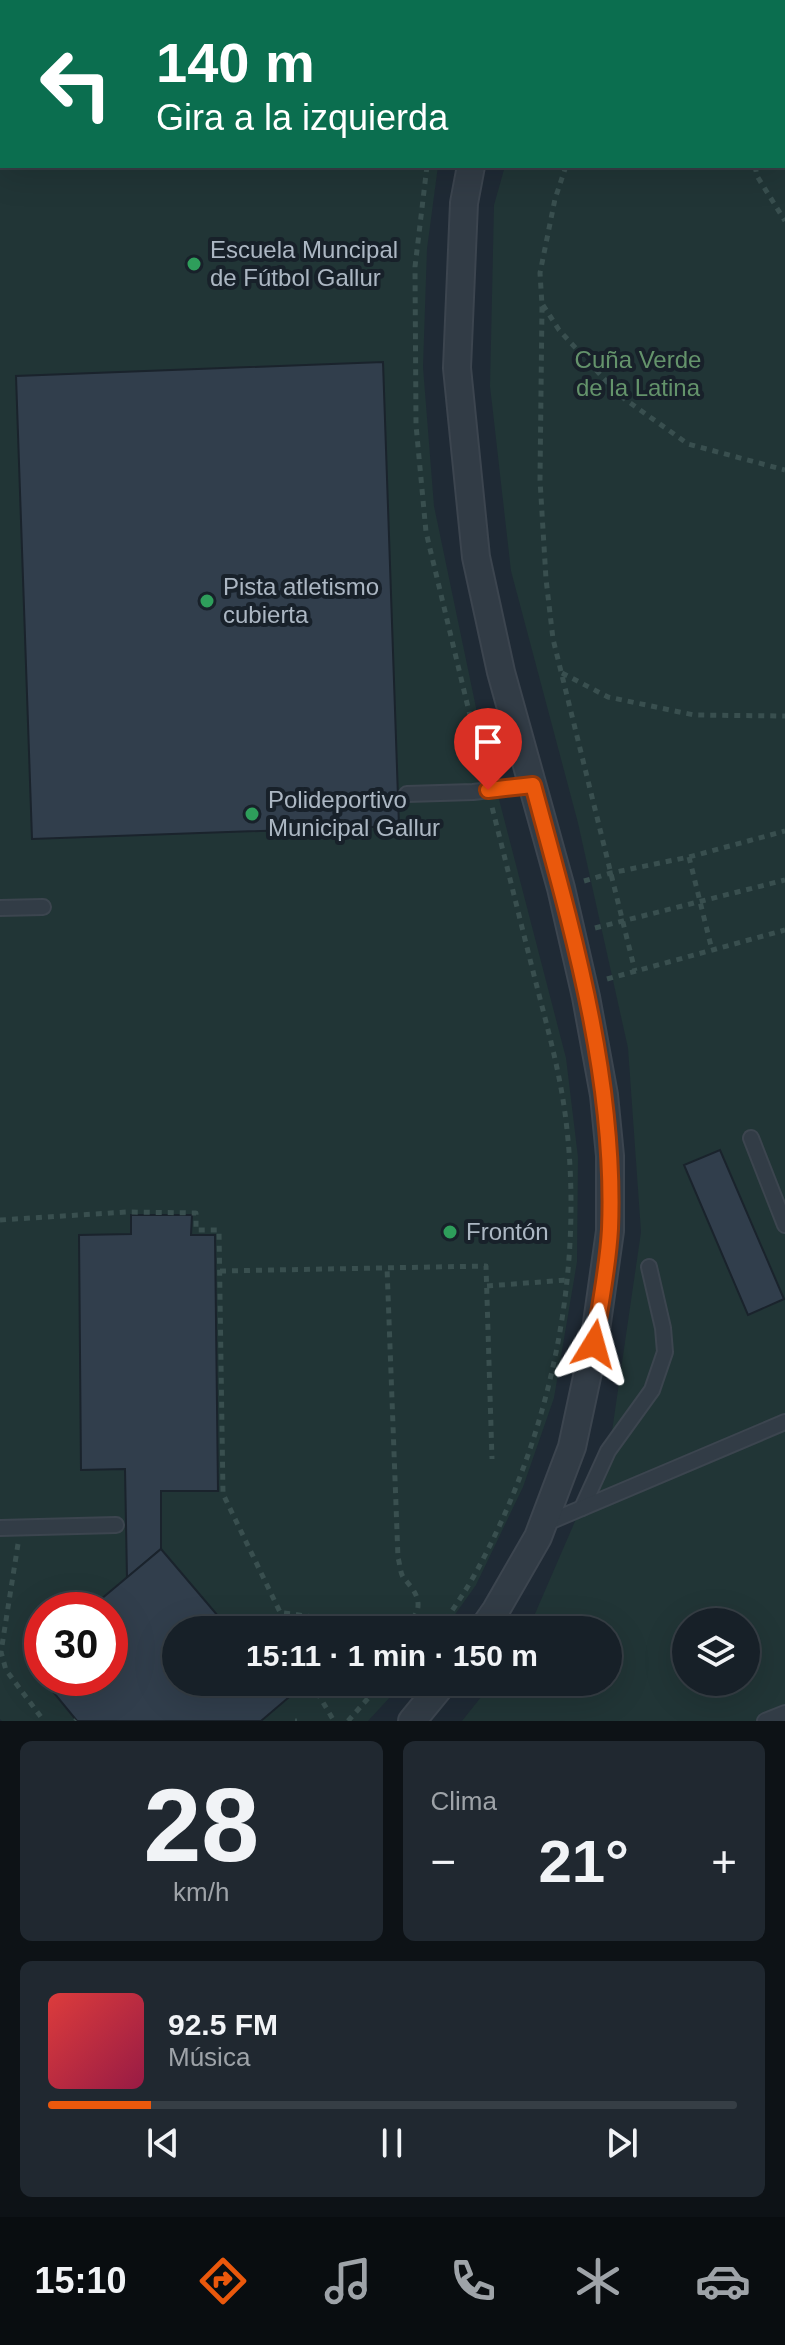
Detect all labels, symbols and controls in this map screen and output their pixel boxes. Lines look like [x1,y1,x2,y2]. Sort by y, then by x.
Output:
text: 140 m [156,31,315,94]
icon: left [24,32,128,136]
text: Gira a la izquierda [156,97,448,138]
place label: Escuela Muncipal de Fútbol Gallur [210,236,398,291]
marker: Escuela Muncipal de Fútbol Gallur [185,255,203,273]
park label: Cuña Verde de la Latina [575,346,701,401]
place label: Pista atletismo cubierta [223,573,379,628]
marker: Pista atletismo cubierta [198,592,216,610]
pin [454,708,522,790]
icon: arrive [466,720,510,764]
place label: Polideportivo Municipal Gallur [268,786,440,841]
marker: Polideportivo Municipal Gallur [243,805,261,823]
place label: Frontón [466,1218,549,1245]
marker: Frontón [441,1223,459,1241]
position arrow [552,1302,636,1386]
speed limit sign: 30 [24,1592,128,1696]
map controls [672,1608,760,1696]
button: layers [672,1608,760,1696]
text: 15:11 · 1 min · 150 m [246,1639,538,1672]
text: 28 [143,1767,259,1883]
text: Clima [431,1786,497,1816]
text: 21° [538,1828,629,1895]
text: − [431,1837,456,1886]
text: + [711,1837,737,1886]
text: km/h [173,1877,229,1907]
text: 92.5 FM [168,2008,278,2041]
text: Música [168,2042,250,2072]
icon: previous [141,2121,185,2165]
icon: pause [370,2121,414,2165]
icon: next [600,2121,644,2165]
icon: directions [195,2253,251,2309]
icon: music [320,2253,376,2309]
icon: phone [445,2253,501,2309]
icon: climate [570,2253,626,2309]
icon: car [695,2253,751,2309]
text: 15:10 [34,2260,126,2301]

